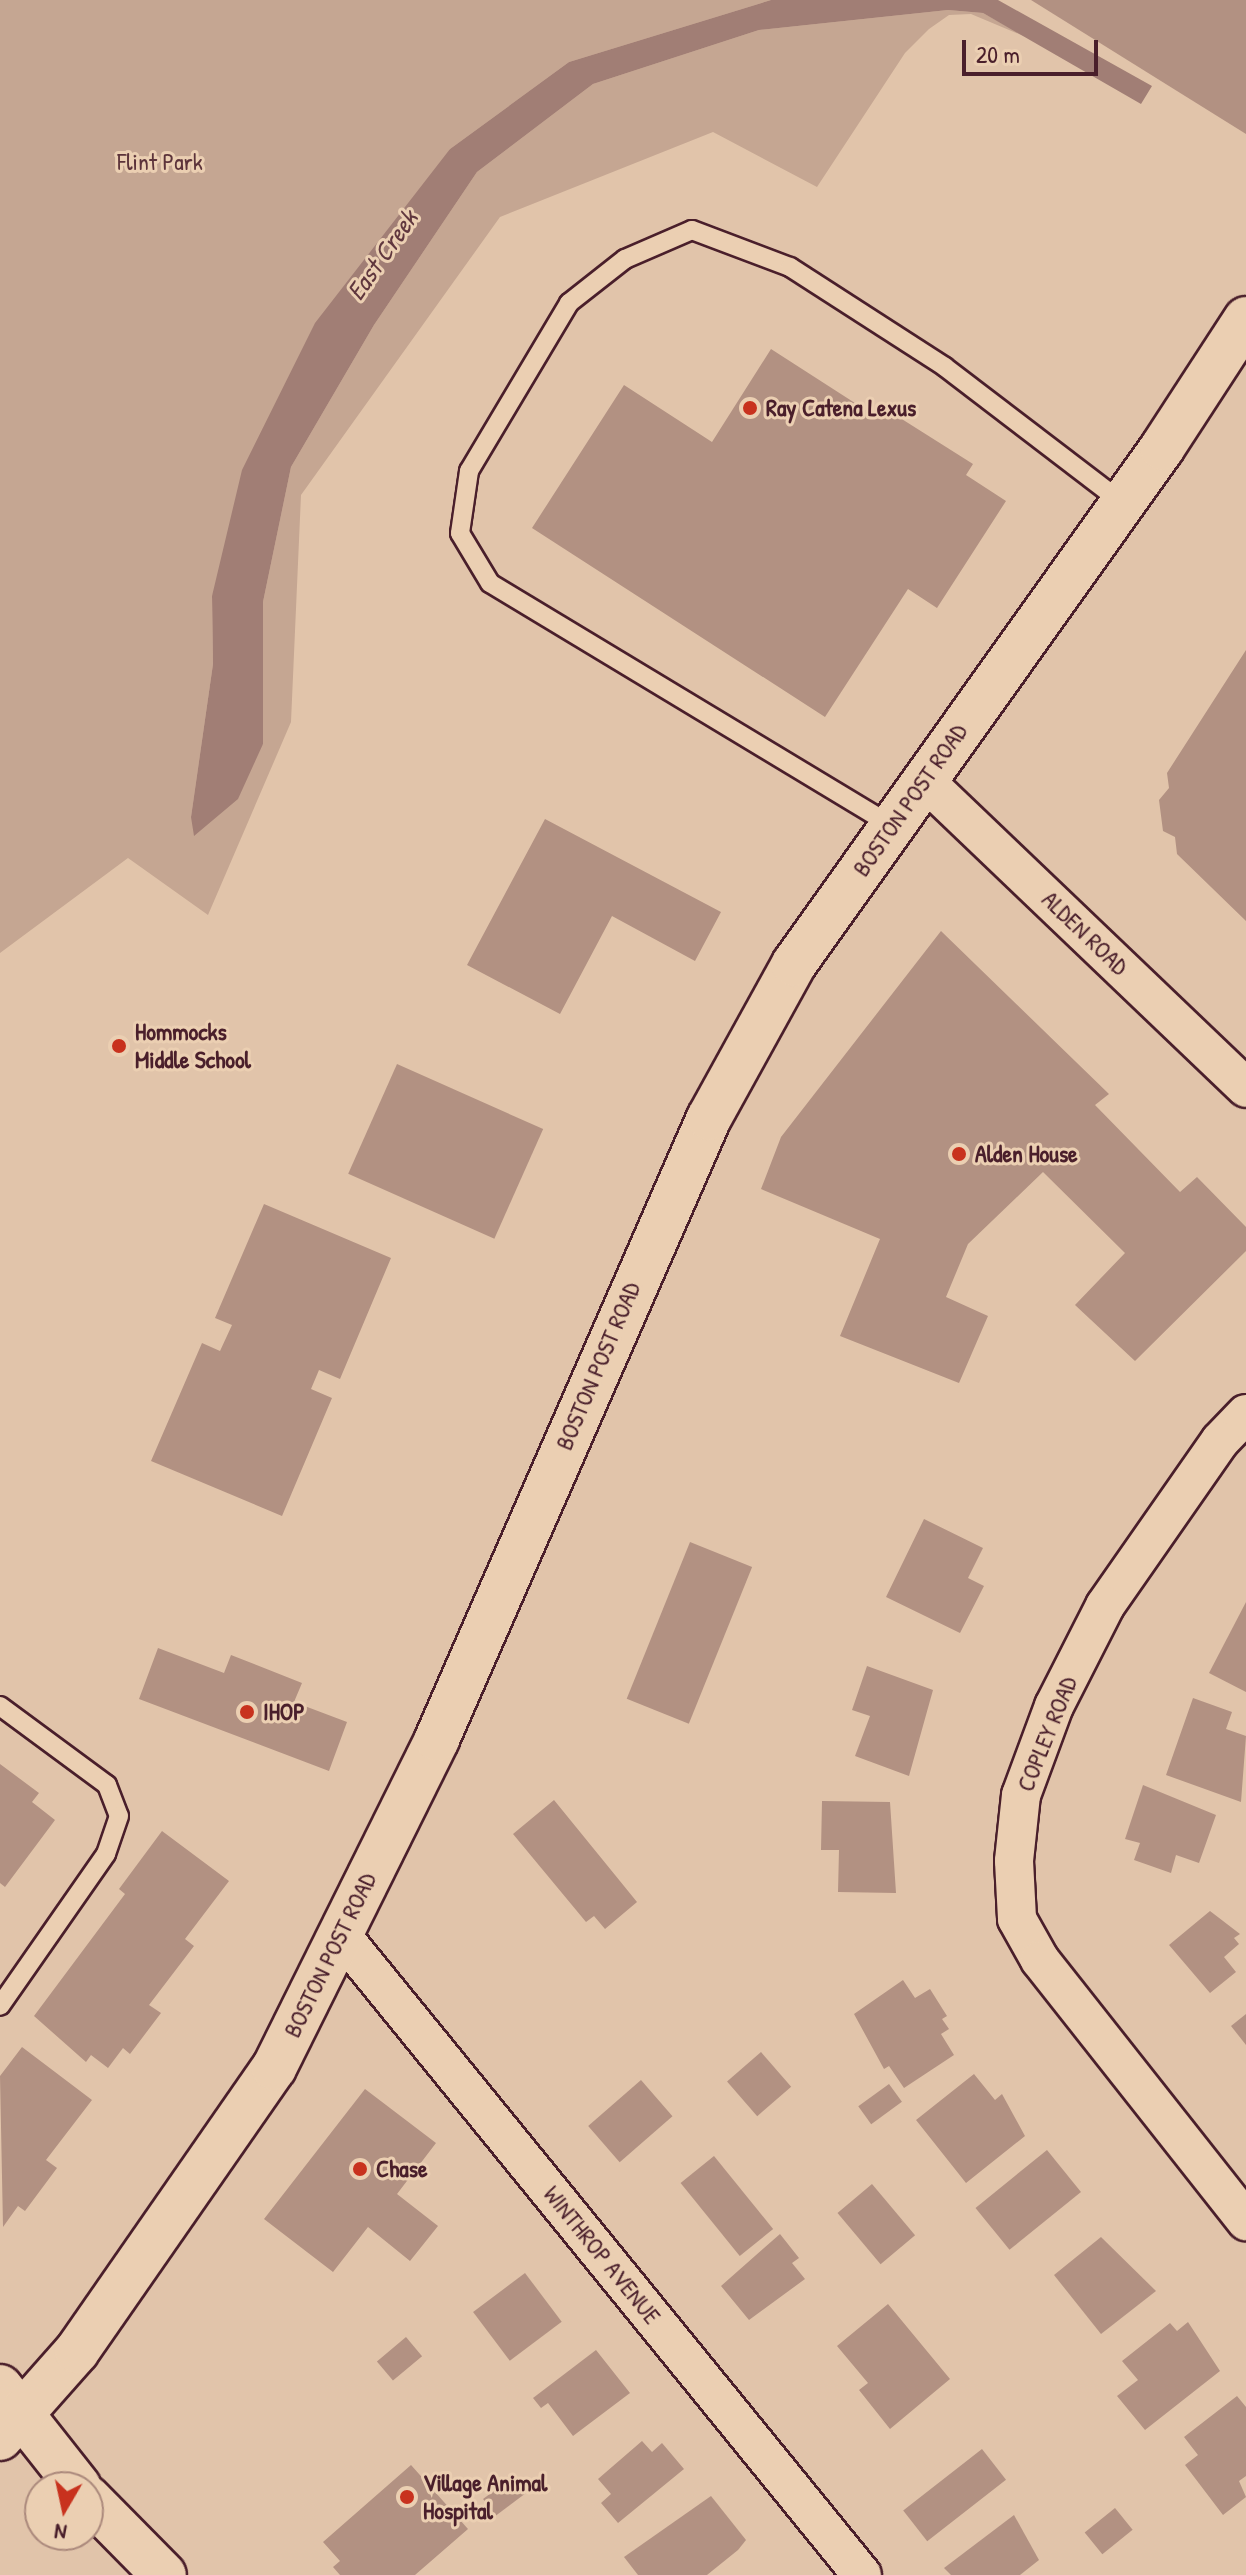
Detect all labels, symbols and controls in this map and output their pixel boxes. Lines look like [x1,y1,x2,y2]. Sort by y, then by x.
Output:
scale bar [966,24,1102,74]
text: 20 m [976,38,1020,70]
park label: Flint Park [117,148,203,176]
water label: East Creek [340,204,424,306]
place label: Ray Catena Lexus [766,394,916,422]
marker: Ray Catena Lexus [741,399,759,417]
street label: BOSTON POST ROAD [847,718,973,882]
street label: ALDEN ROAD [1036,885,1134,981]
place label: Hommocks Middle School [135,1018,251,1074]
marker: Hommocks Middle School [110,1037,128,1055]
place label: Alden House [975,1140,1078,1168]
marker: Alden House [950,1145,968,1163]
street label: BOSTON POST ROAD [550,1278,646,1454]
street label: COPLEY ROAD [1011,1672,1083,1796]
place label: IHOP [263,1698,305,1726]
marker: IHOP [238,1703,256,1721]
street label: BOSTON POST ROAD [278,1868,382,2042]
place label: Chase [376,2155,427,2183]
marker: Chase [351,2160,369,2178]
street label: WINTHROP AVENUE [538,2180,666,2330]
place label: Village Animal Hospital [423,2469,547,2525]
north arrow [24,2471,104,2551]
marker: Village Animal Hospital [398,2488,416,2506]
text: N [52,2517,69,2548]

